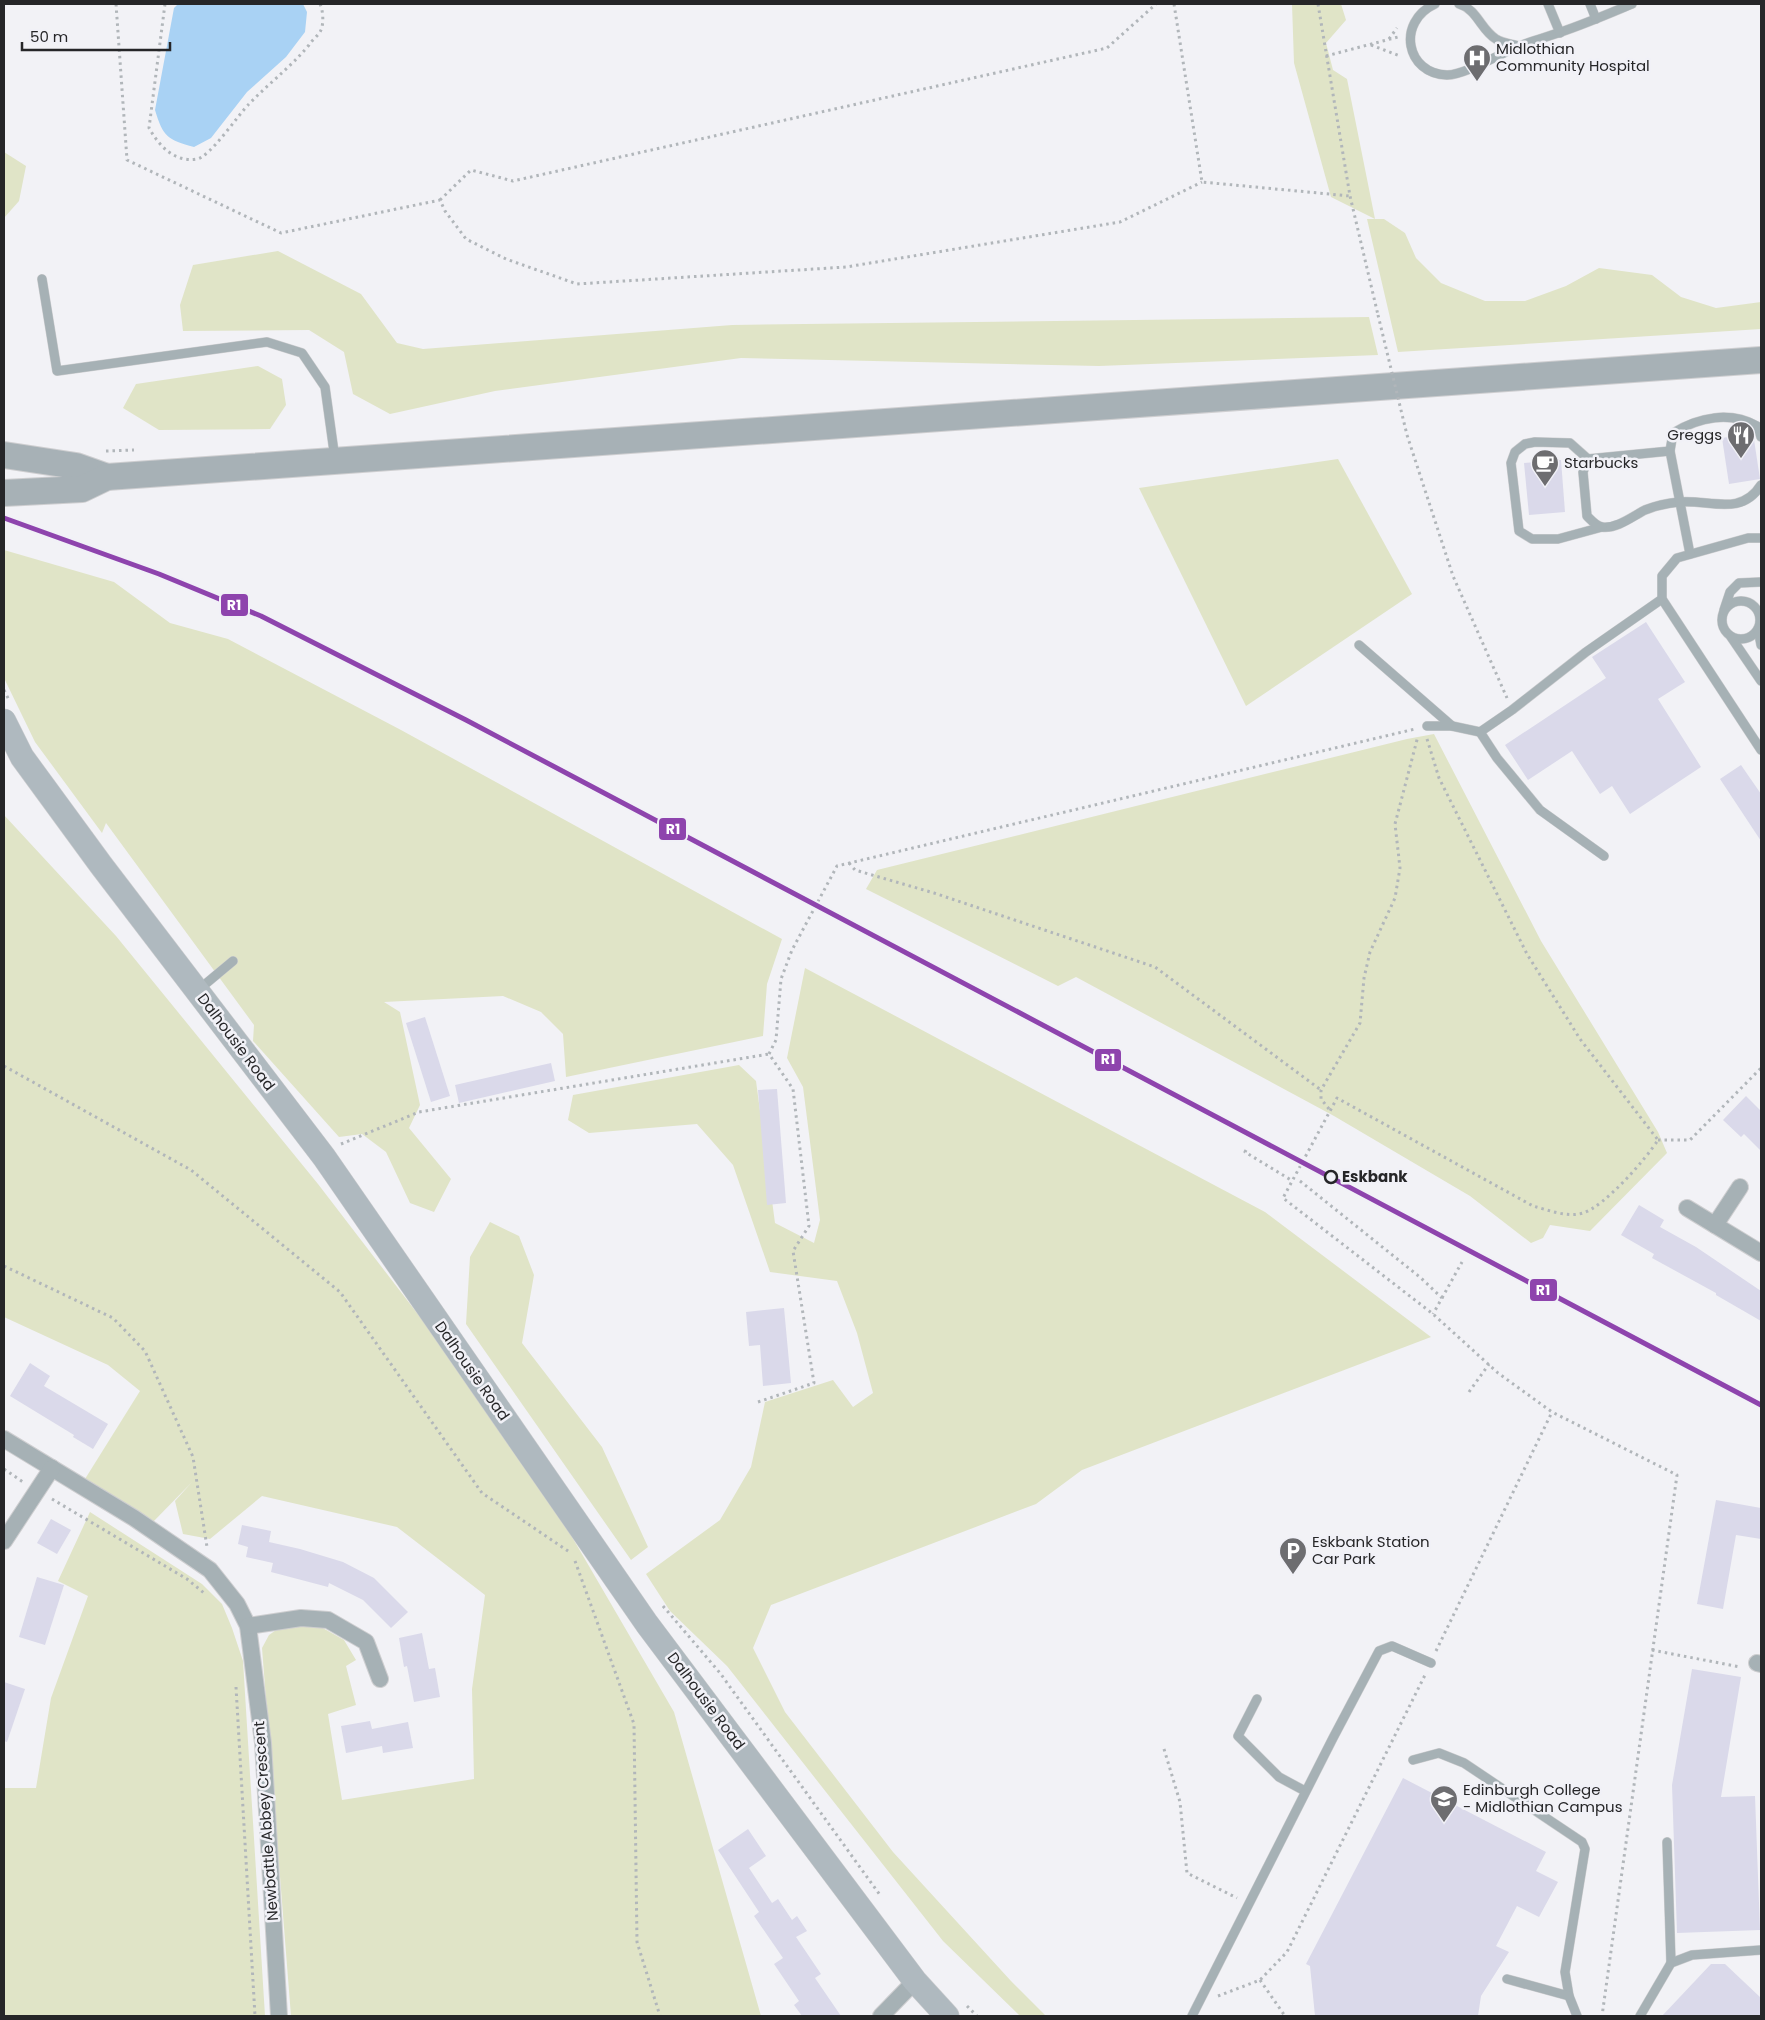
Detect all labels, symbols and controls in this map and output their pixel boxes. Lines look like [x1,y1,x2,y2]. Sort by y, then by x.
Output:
scale bar [22,20,170,52]
text: 50 m [30,26,68,47]
place label: Midlothian Community Hospital [1496,38,1650,76]
hospital icon: Midlothian Community Hospital [1462,43,1492,82]
restaurant icon: Greggs [1726,420,1756,459]
place label: Greggs [1667,424,1722,445]
cafe icon: Starbucks [1530,448,1560,487]
place label: Starbucks [1564,452,1639,473]
line badge: R1 [220,593,249,617]
text: R1 [227,595,241,615]
line badge: R1 [658,817,687,841]
text: R1 [666,819,680,839]
street label: Dalhousie Road [193,989,280,1095]
line badge: R1 [1094,1048,1122,1072]
text: R1 [1101,1049,1115,1069]
place label: Eskbank [1342,1166,1408,1187]
marker: Eskbank [1324,1170,1338,1184]
line badge: R1 [1529,1278,1558,1302]
text: R1 [1536,1280,1550,1300]
street label: Dalhousie Road [430,1317,515,1425]
place label: Eskbank Station Car Park [1312,1531,1430,1569]
parking icon: Eskbank Station Car Park [1278,1536,1308,1575]
street label: Dalhousie Road [663,1648,750,1754]
street label: Newbattle Abbey Crescent [248,1720,283,1922]
place label: Edinburgh College - Midlothian Campus [1463,1779,1623,1817]
school or university icon: Edinburgh College - Midlothian Campus [1429,1784,1459,1823]

